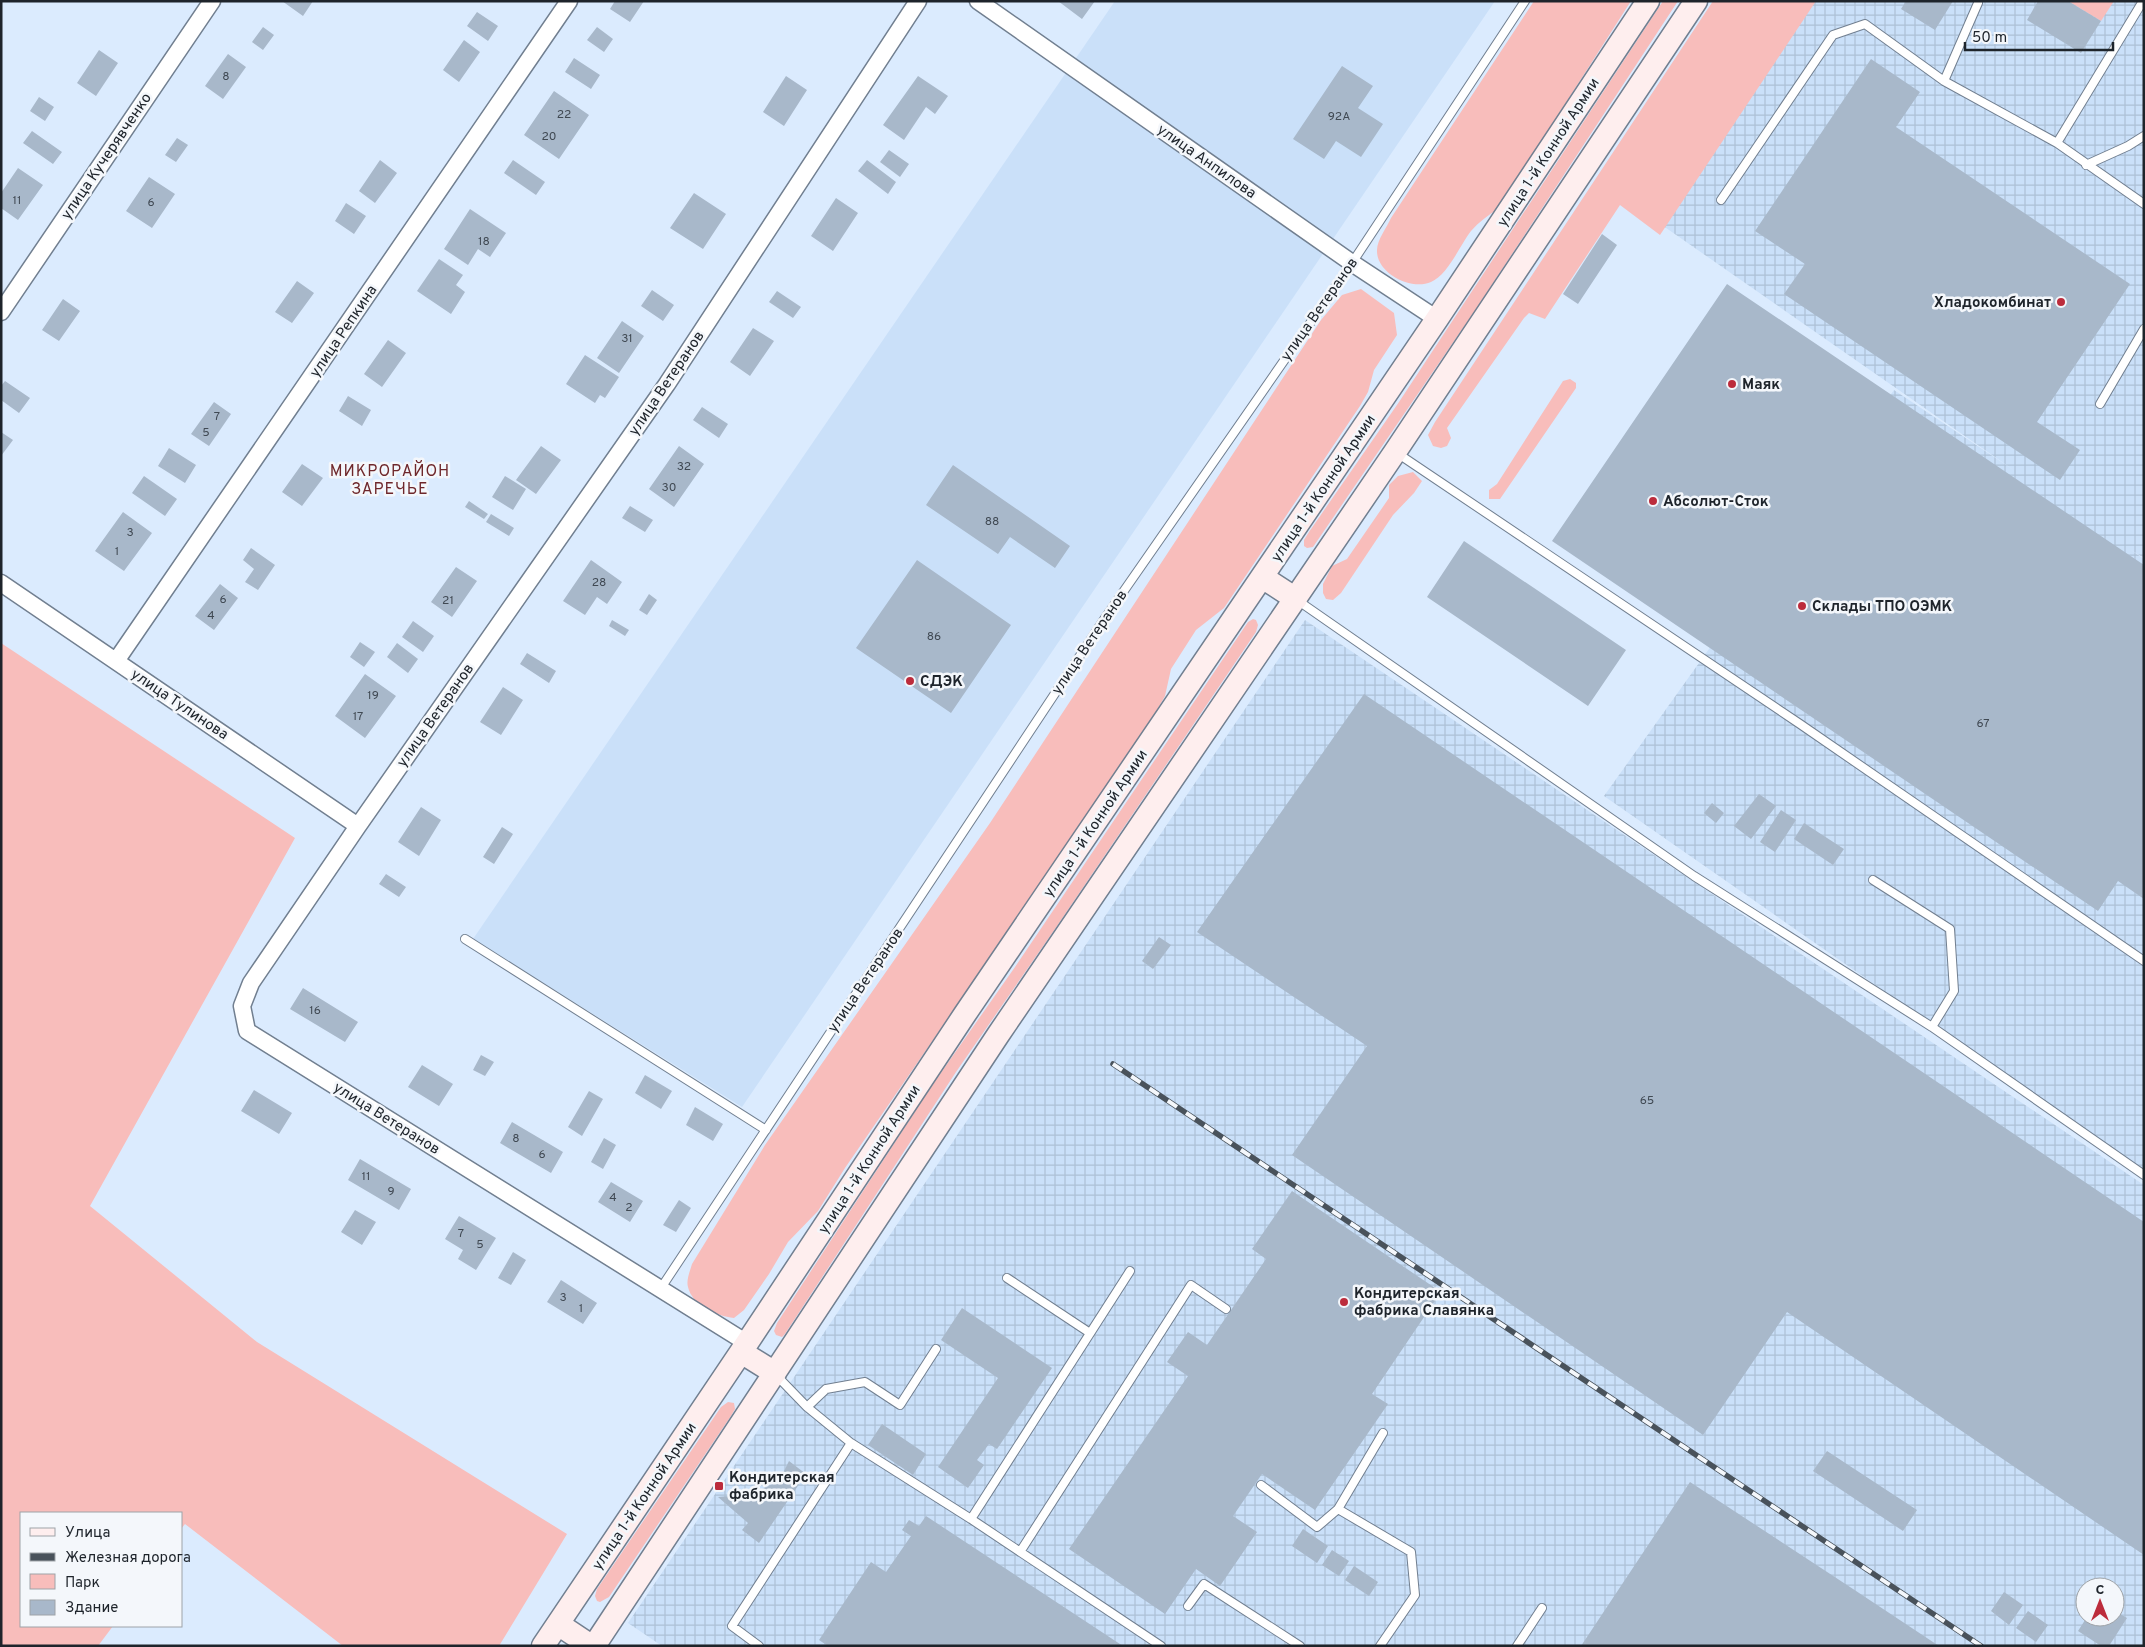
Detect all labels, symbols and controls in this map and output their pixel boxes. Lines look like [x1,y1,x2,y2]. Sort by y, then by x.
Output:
scale bar [1965,20,2112,52]
text: 50 m [1972,29,2007,48]
house number: 8 [222,69,230,85]
street label: улица 1-й Конной Армии [1494,75,1605,231]
street label: улица Кучерявченко [58,90,157,224]
house number: 22 [557,107,571,123]
house number: 92А [1328,109,1350,125]
street label: улица Анпилова [1153,121,1260,204]
house number: 20 [541,129,557,145]
house number: 11 [13,193,21,209]
house number: 6 [147,195,155,211]
house number: 18 [478,234,490,250]
street label: улица Ветеранов [1277,254,1363,365]
street label: улица Репкина [306,282,382,382]
place label: Хладокомбинат [1934,294,2051,313]
marker: Хладокомбинат [2055,296,2067,308]
street label: улица Ветеранов [625,328,709,440]
house number: 31 [621,331,633,347]
place label: Маяк [1742,376,1780,395]
marker: Маяк [1726,378,1738,390]
house number: 7 [214,409,220,425]
street label: улица 1-й Конной Армии [1268,411,1381,566]
house number: 5 [202,425,210,441]
house number: 32 [677,459,691,475]
district label: МИКРОРАЙОН ЗАРЕЧЬЕ [330,460,450,500]
house number: 30 [662,480,676,496]
place label: Абсолют-Сток [1663,493,1769,512]
marker: Абсолют-Сток [1647,495,1659,507]
house number: 88 [985,514,999,530]
house number: 3 [126,525,134,541]
house number: 1 [115,544,119,560]
house number: 28 [592,575,606,591]
street label: улица Ветеранов [1048,587,1132,699]
house number: 6 [219,592,227,608]
house number: 21 [442,593,454,609]
place label: Склады ТПО ОЭМК [1812,598,1953,617]
marker: Склады ТПО ОЭМК [1796,600,1808,612]
house number: 4 [207,608,215,624]
house number: 86 [927,629,941,645]
street label: улица Ветеранов [393,660,479,771]
street label: улица Тулинова [127,666,232,745]
place label: СДЭК [920,673,963,692]
marker: СДЭК [904,675,916,687]
house number: 19 [367,688,379,704]
house number: 17 [353,709,363,725]
house number: 67 [1976,716,1990,732]
street label: улица 1-й Конной Армии [1040,746,1153,901]
street label: улица Ветеранов [824,925,908,1037]
house number: 16 [309,1003,321,1019]
street label: улица Ветеранов [329,1079,443,1160]
street label: улица 1-й Конной Армии [815,1082,926,1238]
house number: 65 [1640,1093,1654,1109]
house number: 8 [512,1131,520,1147]
house number: 6 [538,1147,546,1163]
house number: 11 [362,1169,370,1185]
house number: 9 [387,1184,395,1200]
house number: 4 [609,1190,617,1206]
house number: 2 [625,1200,633,1216]
house number: 7 [458,1226,464,1242]
house number: 5 [476,1237,484,1253]
place label: Кондитерская фабрика Славянка [1354,1285,1494,1321]
house number: 3 [559,1290,567,1306]
marker: Кондитерская фабрика Славянка [1338,1296,1350,1308]
house number: 1 [579,1301,583,1317]
street label: улица 1-й Конной Армии [589,1419,702,1574]
place label: Кондитерская фабрика [729,1469,835,1505]
marker: Кондитерская фабрика [713,1480,725,1492]
legend [20,1512,182,1627]
text: Улица [65,1524,110,1543]
text: Железная дорога [65,1549,191,1568]
text: Парк [65,1574,100,1593]
north arrow [2075,1577,2125,1627]
text: С [2096,1582,2105,1599]
text: Здание [65,1599,118,1618]

